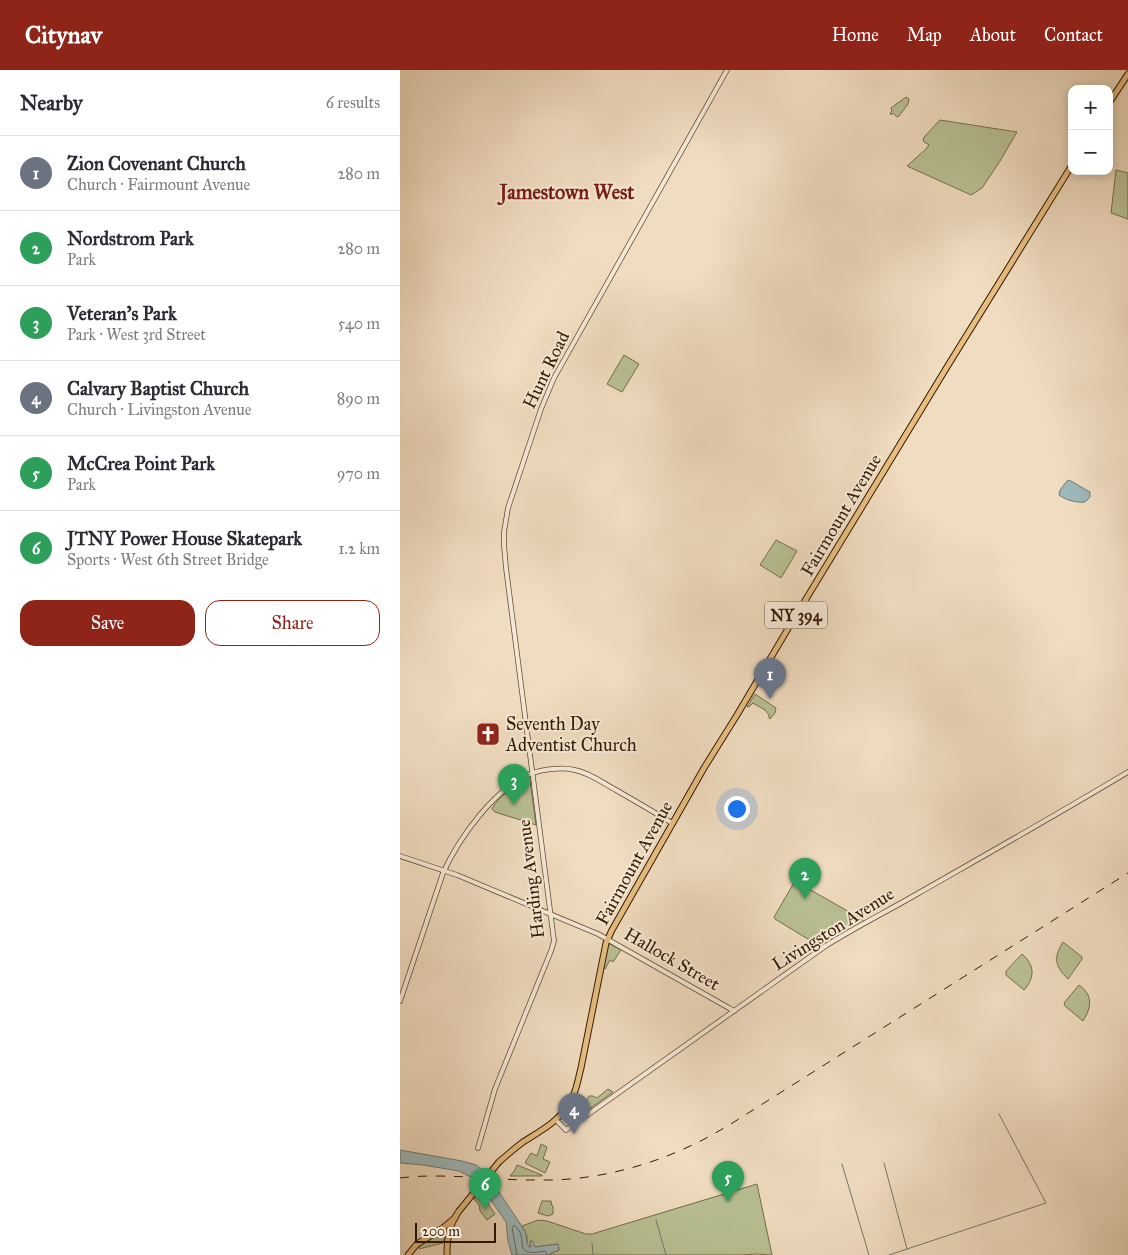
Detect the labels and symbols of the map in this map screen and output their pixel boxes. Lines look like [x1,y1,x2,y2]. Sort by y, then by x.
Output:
district label: Jamestown West [497,180,635,206]
street label: Hunt Road [518,328,574,412]
street label: Fairmount Avenue [796,450,886,580]
road number: NY 394 [765,602,827,628]
pin: 1 [754,658,786,699]
place label: Seventh Day Adventist Church [505,713,637,756]
church icon: Seventh Day Adventist Church [475,721,501,747]
pin: 3 [498,764,530,805]
your location [724,796,750,822]
street label: Fairmount Avenue [591,797,677,929]
street label: Harding Avenue [513,818,550,940]
pin: 2 [789,858,821,899]
street label: Livingston Avenue [768,883,899,976]
street label: Hallock Street [620,923,724,995]
pin: 4 [558,1093,590,1134]
pin: 5 [712,1161,744,1202]
pin: 6 [469,1168,501,1209]
scale bar [415,1220,496,1243]

